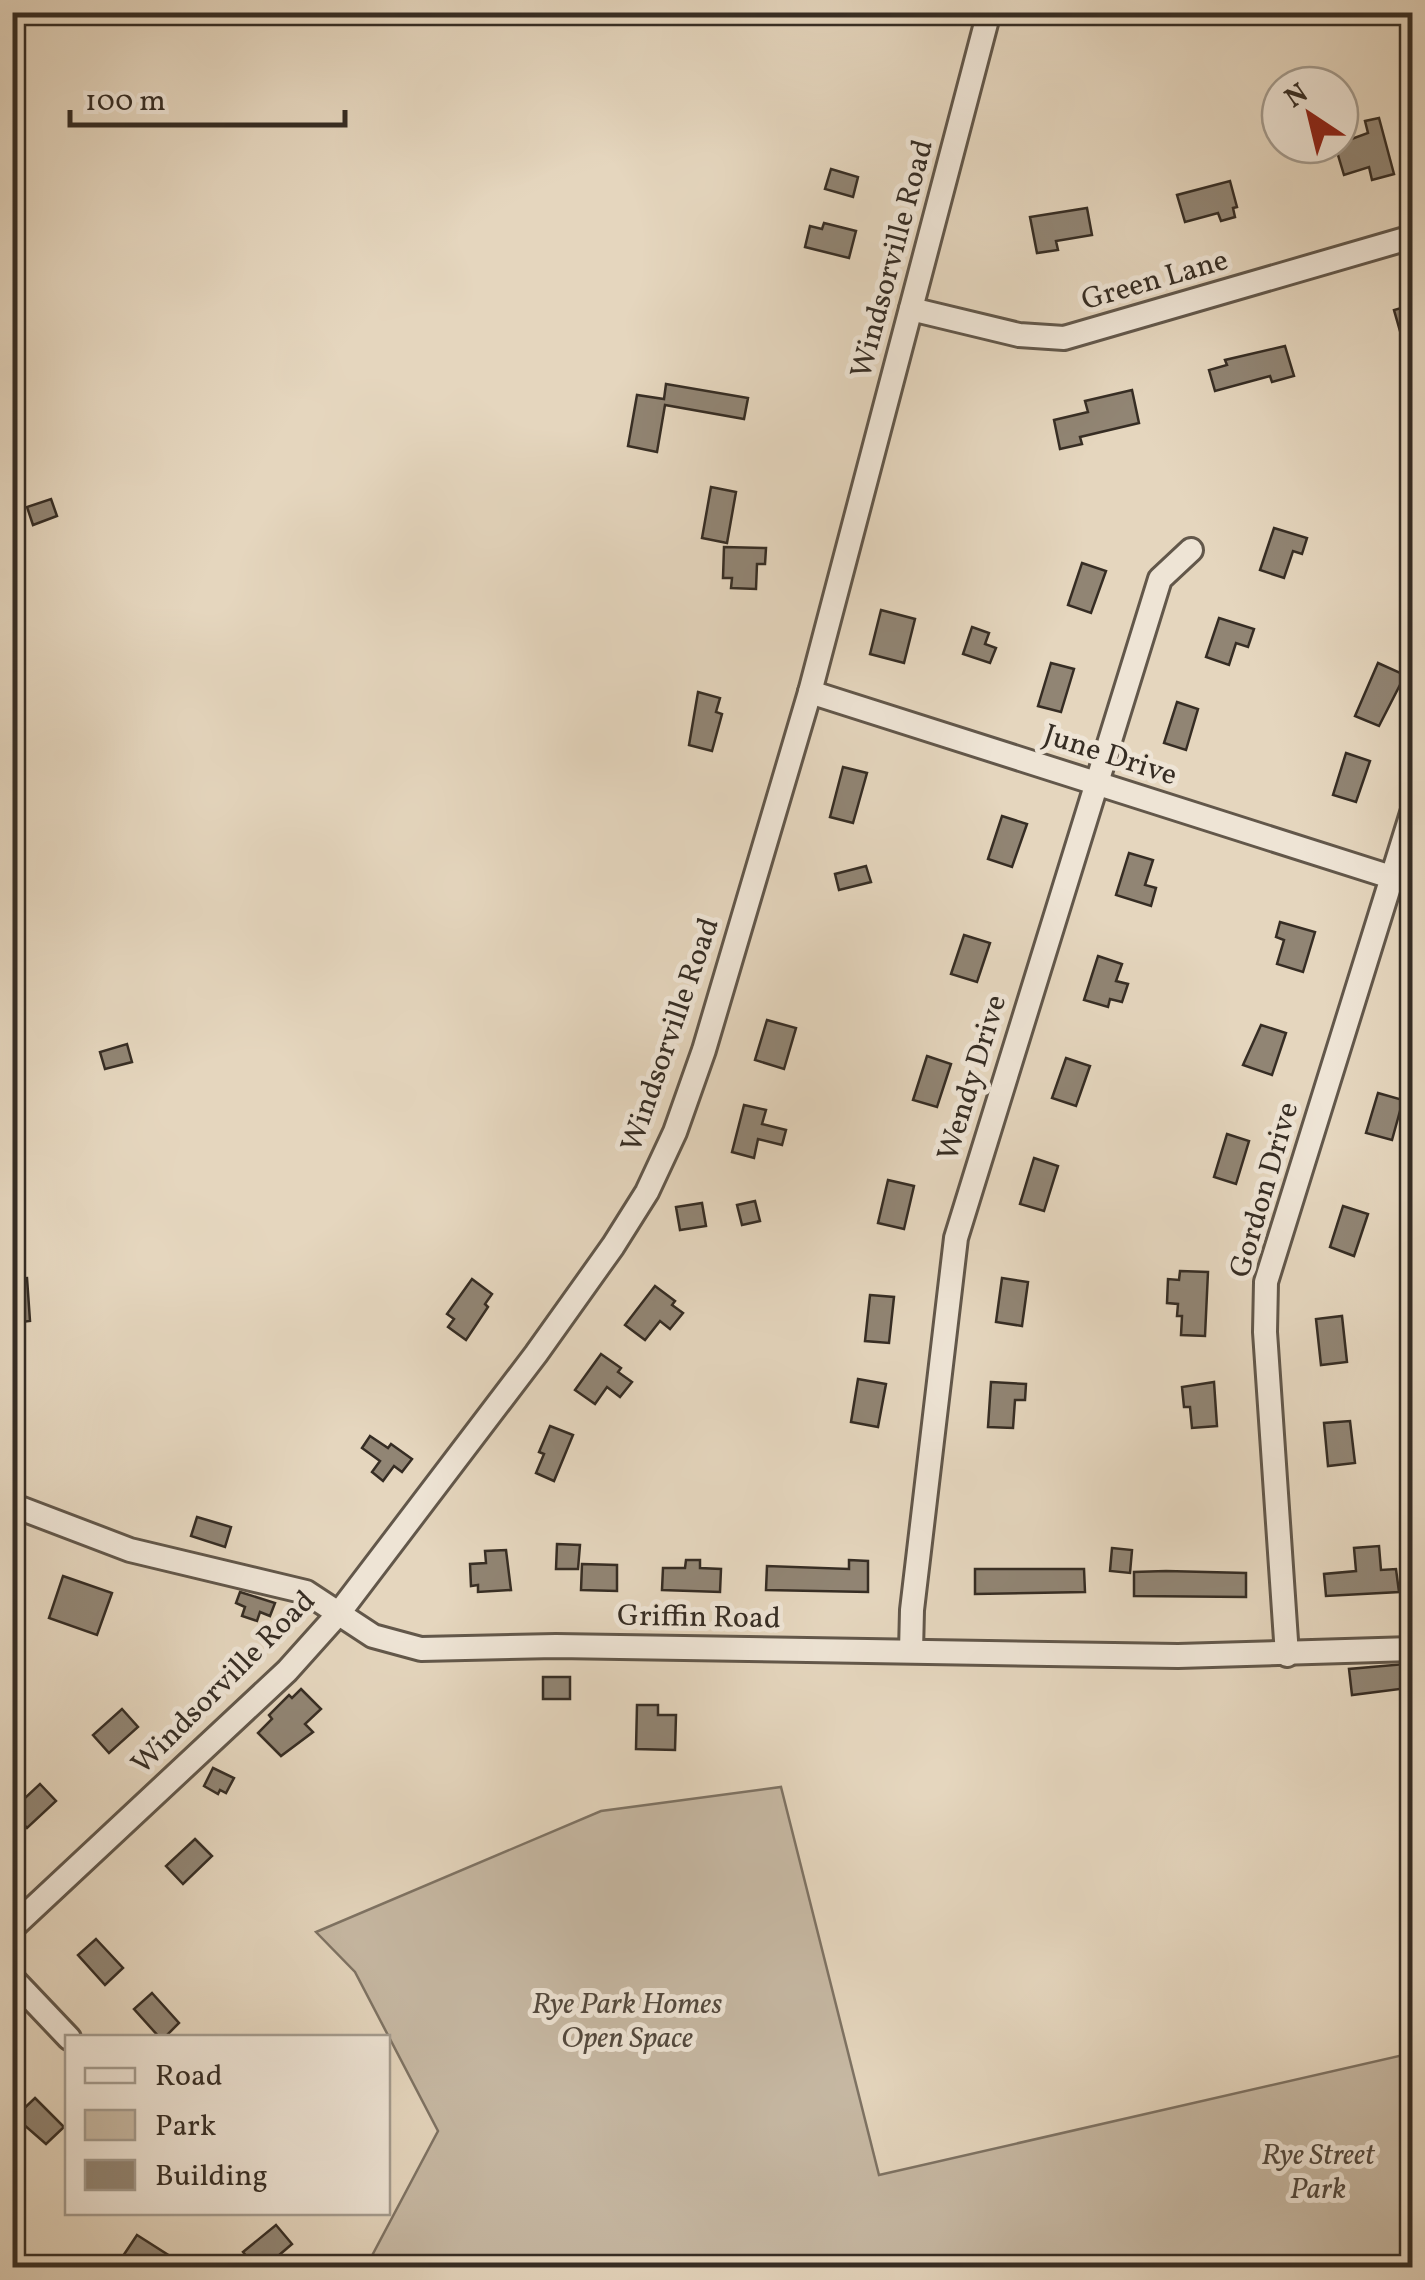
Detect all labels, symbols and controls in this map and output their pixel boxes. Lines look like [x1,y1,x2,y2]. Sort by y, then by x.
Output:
scale bar [70,65,345,127]
north arrow [1260,65,1360,165]
text: N [1278,75,1317,118]
text: 100 m [85,81,166,123]
street label: Windsorville Road [841,135,945,383]
street label: Green Lane [1077,240,1233,322]
street label: June Drive [1038,715,1182,797]
street label: Windsorville Road [611,912,731,1158]
street label: Wendy Drive [928,990,1018,1166]
street label: Gordon Drive [1220,1097,1310,1283]
street label: Windsorville Road [122,1581,326,1785]
street label: Griffin Road [617,1596,781,1640]
park label: Rye Park Homes Open Space [532,1984,722,2060]
legend [65,2035,390,2215]
text: Road [155,2056,223,2098]
text: Park [155,2106,216,2148]
park label: Rye Street Park [1261,2135,1376,2211]
text: Building [155,2156,268,2198]

